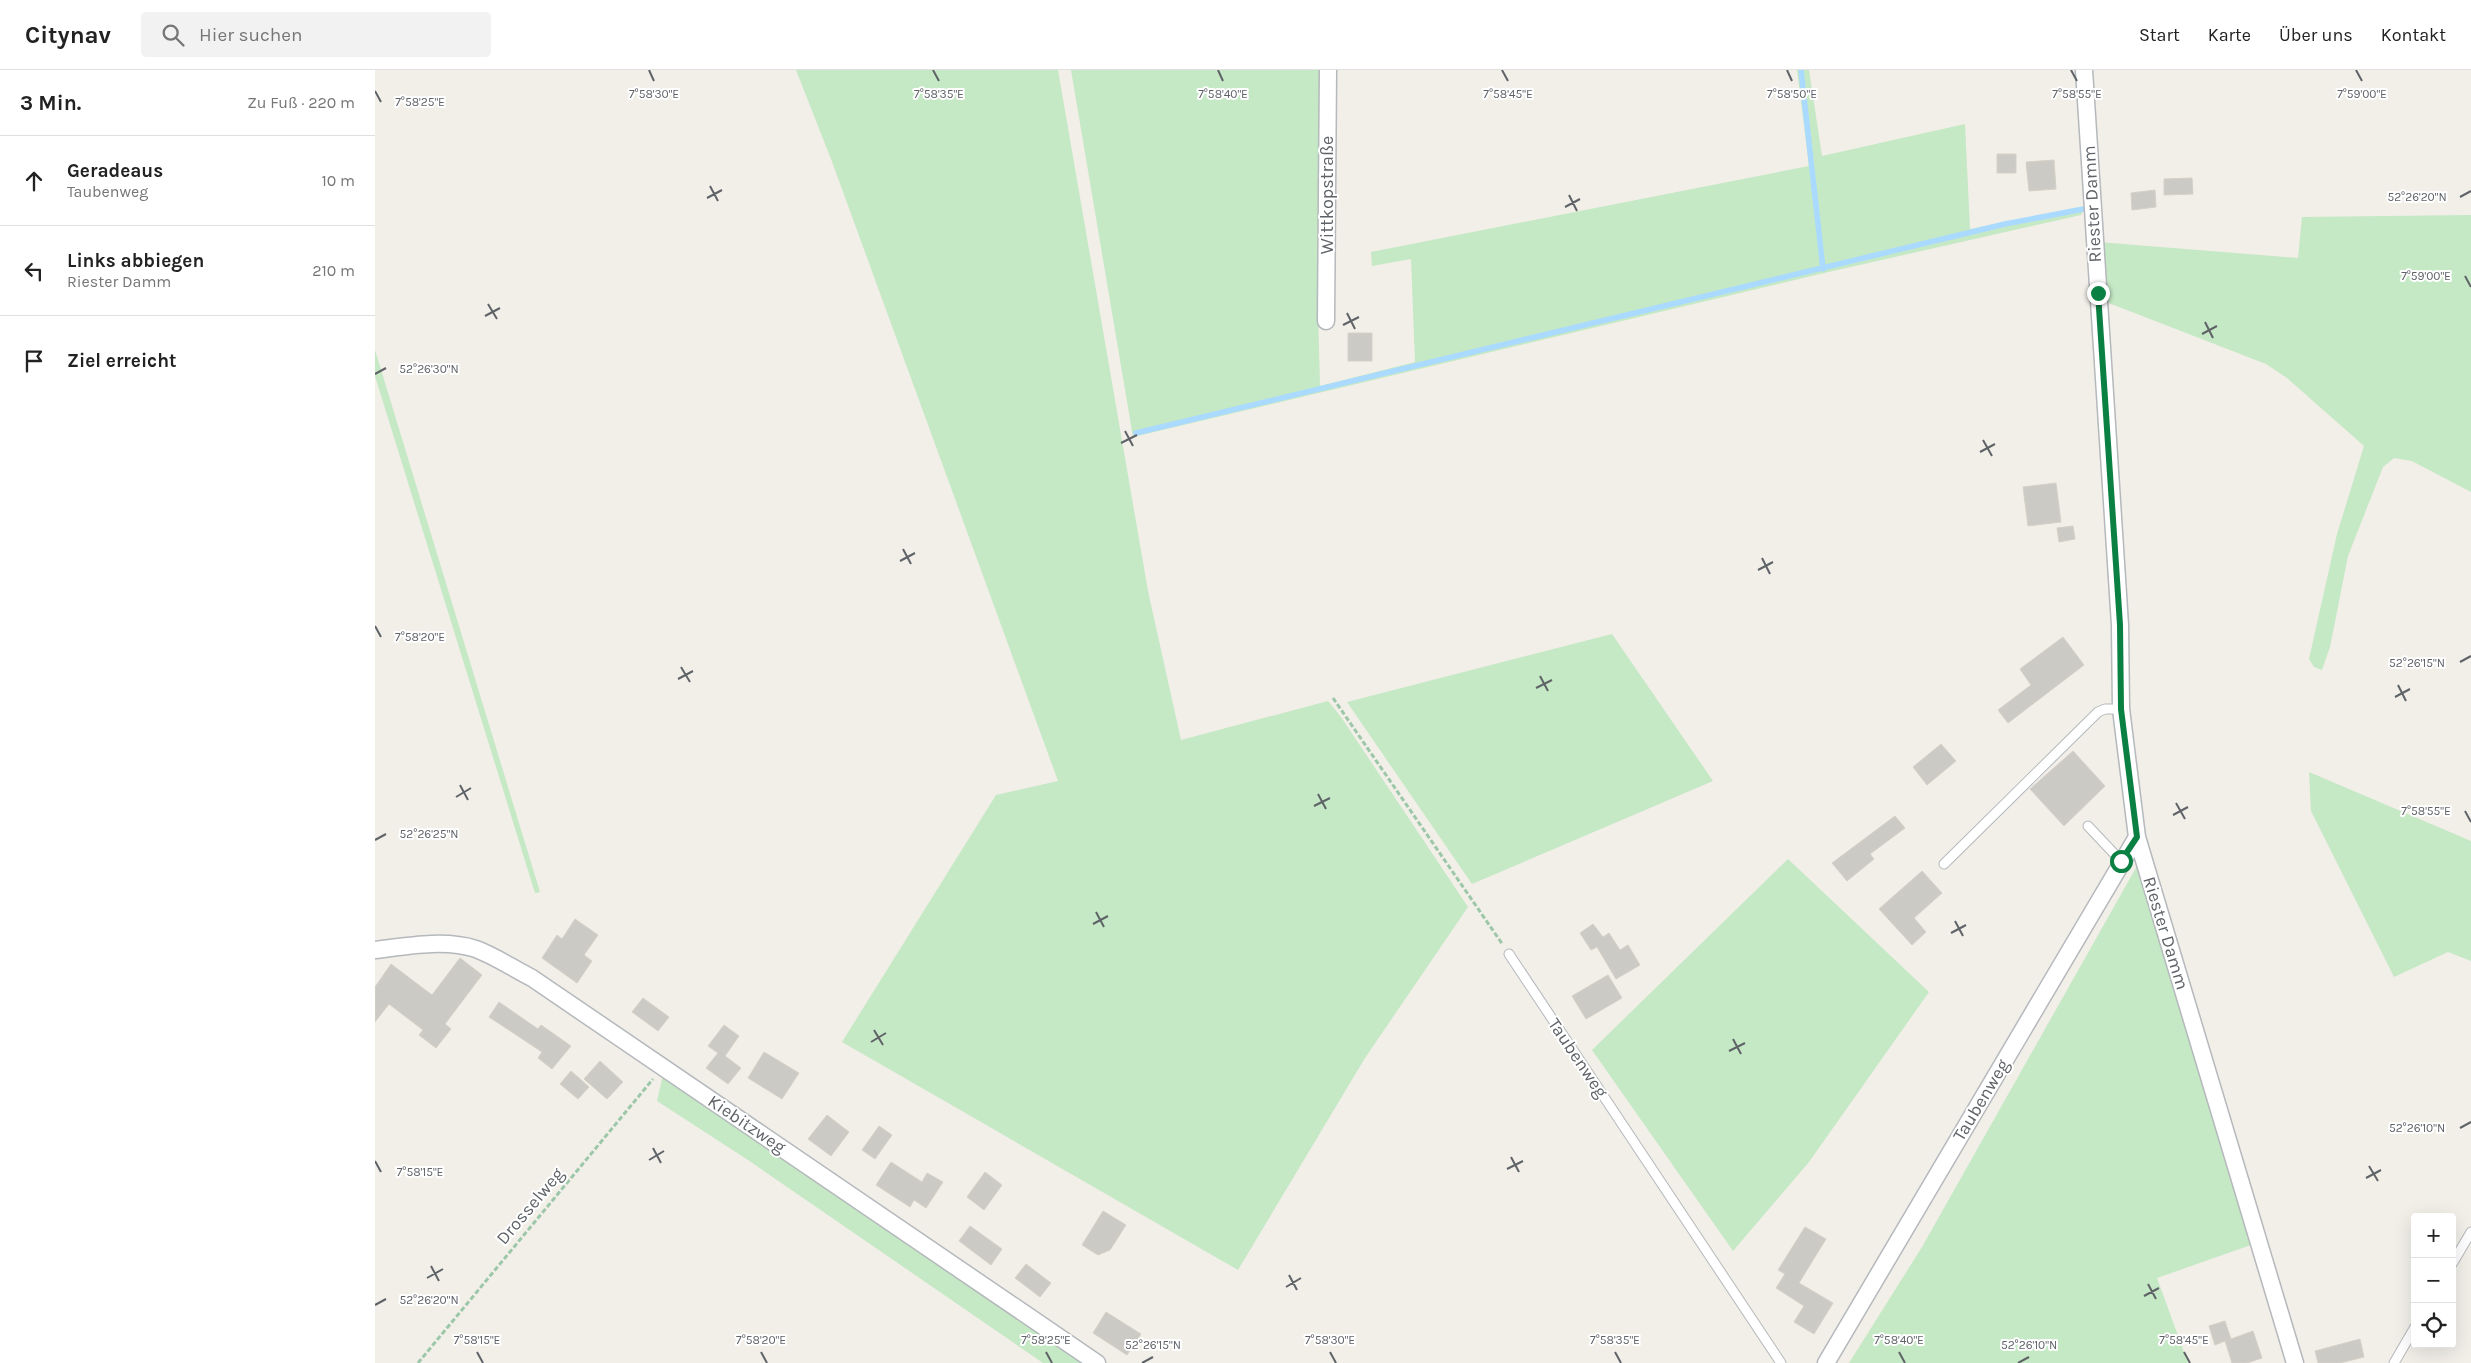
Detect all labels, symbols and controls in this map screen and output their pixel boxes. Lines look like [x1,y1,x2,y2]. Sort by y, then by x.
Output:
search box [141,12,491,57]
text: Citynav [25,21,111,49]
icon: search [159,21,187,49]
text: Hier suchen [199,24,303,46]
text: Start [2139,24,2180,46]
text: Karte [2208,24,2251,46]
text: Über uns [2279,24,2353,46]
text: Kontakt [2381,24,2446,46]
text: 7°58'30"E [629,87,679,101]
text: 7°58'35"E [914,87,964,101]
text: 7°58'40"E [1198,87,1248,101]
text: 7°58'45"E [1483,87,1533,101]
text: 7°58'50"E [1767,87,1817,101]
text: 7°58'55"E [2052,87,2102,101]
text: 7°59'00"E [2337,87,2387,101]
text: 3 Min. [20,91,81,115]
text: Zu Fuß · 220 m [247,93,355,112]
text: 7°58'25"E [395,95,445,109]
street label: Wittkopstraße [1316,136,1338,254]
street label: Riester Damm [2078,145,2106,263]
text: Geradeaus [67,160,163,182]
icon: ahead [20,167,48,195]
text: 10 m [321,171,355,190]
text: Taubenweg [67,182,148,201]
text: 52°26'20"N [2387,190,2447,204]
text: Links abbiegen [67,250,204,272]
icon: left [20,257,48,285]
text: 210 m [312,261,355,280]
text: 7°59'00"E [2401,269,2451,283]
text: Riester Damm [67,272,171,291]
route end [2087,282,2110,305]
icon: arrive [20,347,48,375]
text: Ziel erreicht [67,350,177,372]
text: 52°26'30"N [399,362,459,376]
text: 7°58'20"E [395,630,445,644]
text: 52°26'15"N [2389,656,2445,670]
text: 7°58'55"E [2401,804,2451,818]
text: 52°26'25"N [400,827,458,841]
route start [2110,850,2133,873]
street label: Riester Damm [2138,874,2194,992]
street label: Taubenweg [1543,1014,1613,1102]
street label: Taubenweg [1948,1055,2014,1145]
street label: Kiebitzweg [704,1090,790,1158]
text: 52°26'10"N [2389,1121,2445,1135]
street label: Drosselweg [491,1163,569,1249]
text: 7°58'15"E [397,1165,443,1179]
map controls [2411,1213,2456,1348]
button: + [2411,1213,2456,1258]
button: − [2411,1258,2456,1303]
text: 52°26'20"N [399,1293,459,1307]
button: locate [2411,1303,2456,1348]
text: 7°58'15"E [454,1333,500,1347]
text: 7°58'20"E [736,1333,786,1347]
text: 7°58'25"E [1021,1333,1071,1347]
text: 7°58'30"E [1305,1333,1355,1347]
text: 7°58'35"E [1590,1333,1640,1347]
text: 7°58'40"E [1874,1333,1924,1347]
text: 7°58'45"E [2159,1333,2209,1347]
text: 52°26'15"N [1125,1338,1181,1352]
text: 52°26'10"N [2001,1338,2057,1352]

